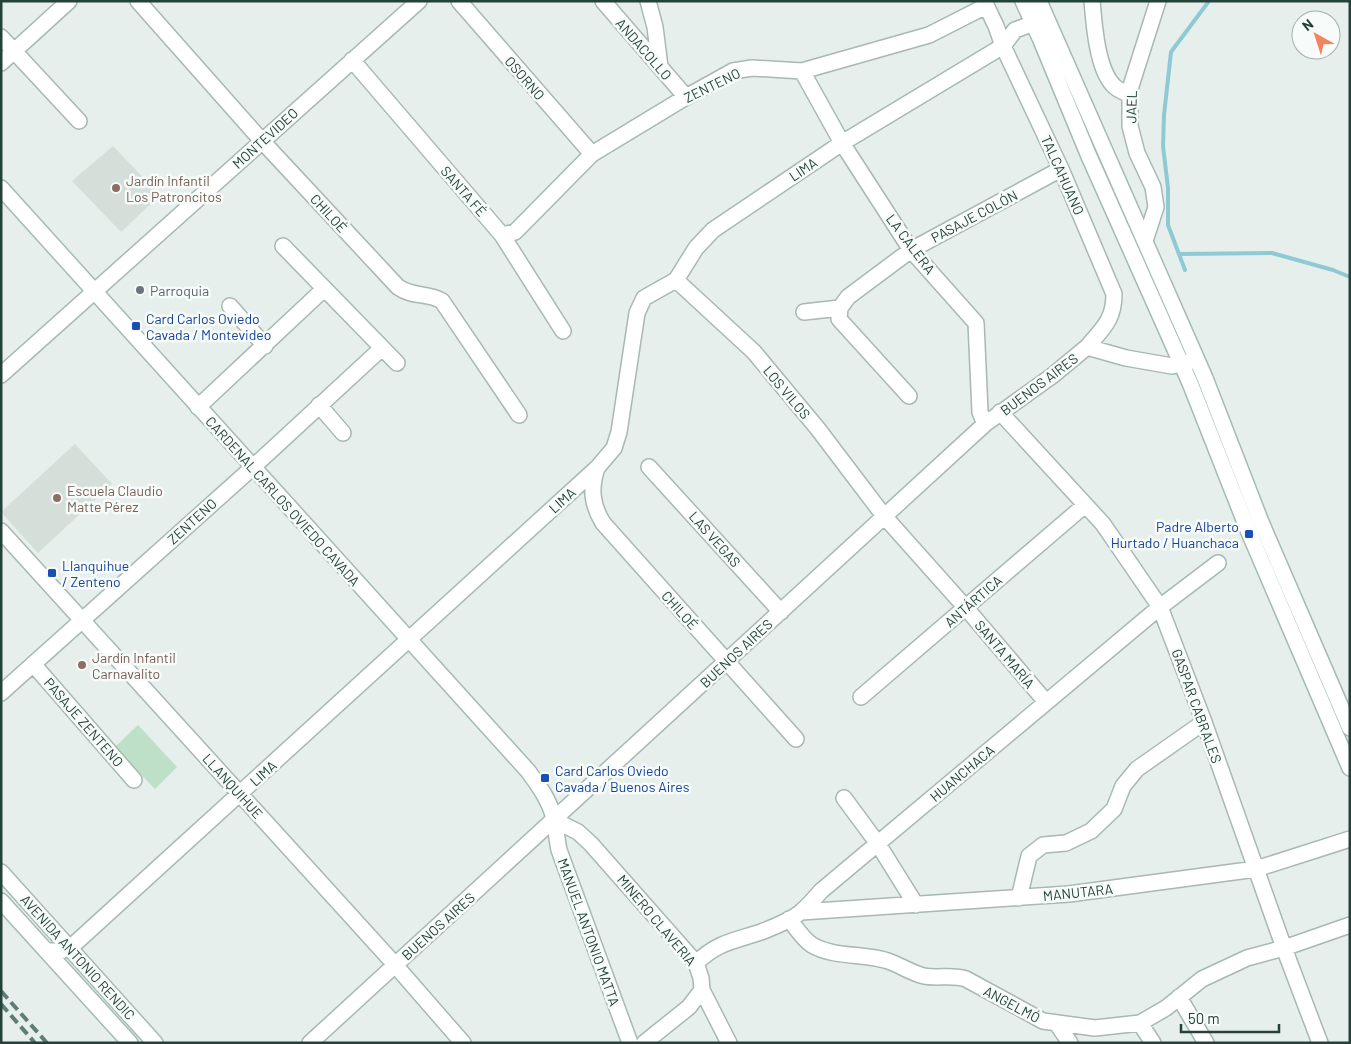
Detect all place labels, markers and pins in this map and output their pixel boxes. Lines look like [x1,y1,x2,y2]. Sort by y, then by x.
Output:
place label: Jardín Infantil Los Patroncitos [126,172,222,205]
marker: Jardín Infantil Los Patroncitos [110,182,122,194]
place label: Parroquia [150,282,209,299]
marker: Parroquia [134,284,146,296]
place label: Card Carlos Oviedo Cavada / Montevideo [146,310,271,343]
marker: Card Carlos Oviedo Cavada / Montevideo [130,320,142,332]
place label: Escuela Claudio Matte Pérez [67,482,163,515]
marker: Escuela Claudio Matte Pérez [51,492,63,504]
place label: Padre Alberto Hurtado / Huanchaca [1111,518,1239,551]
marker: Padre Alberto Hurtado / Huanchaca [1243,528,1255,540]
place label: Llanquihue / Zenteno [62,557,129,590]
marker: Llanquihue / Zenteno [46,567,58,579]
place label: Jardín Infantil Carnavalito [92,649,176,682]
marker: Jardín Infantil Carnavalito [76,659,88,671]
place label: Card Carlos Oviedo Cavada / Buenos Aires [555,762,690,795]
marker: Card Carlos Oviedo Cavada / Buenos Aires [539,772,551,784]

